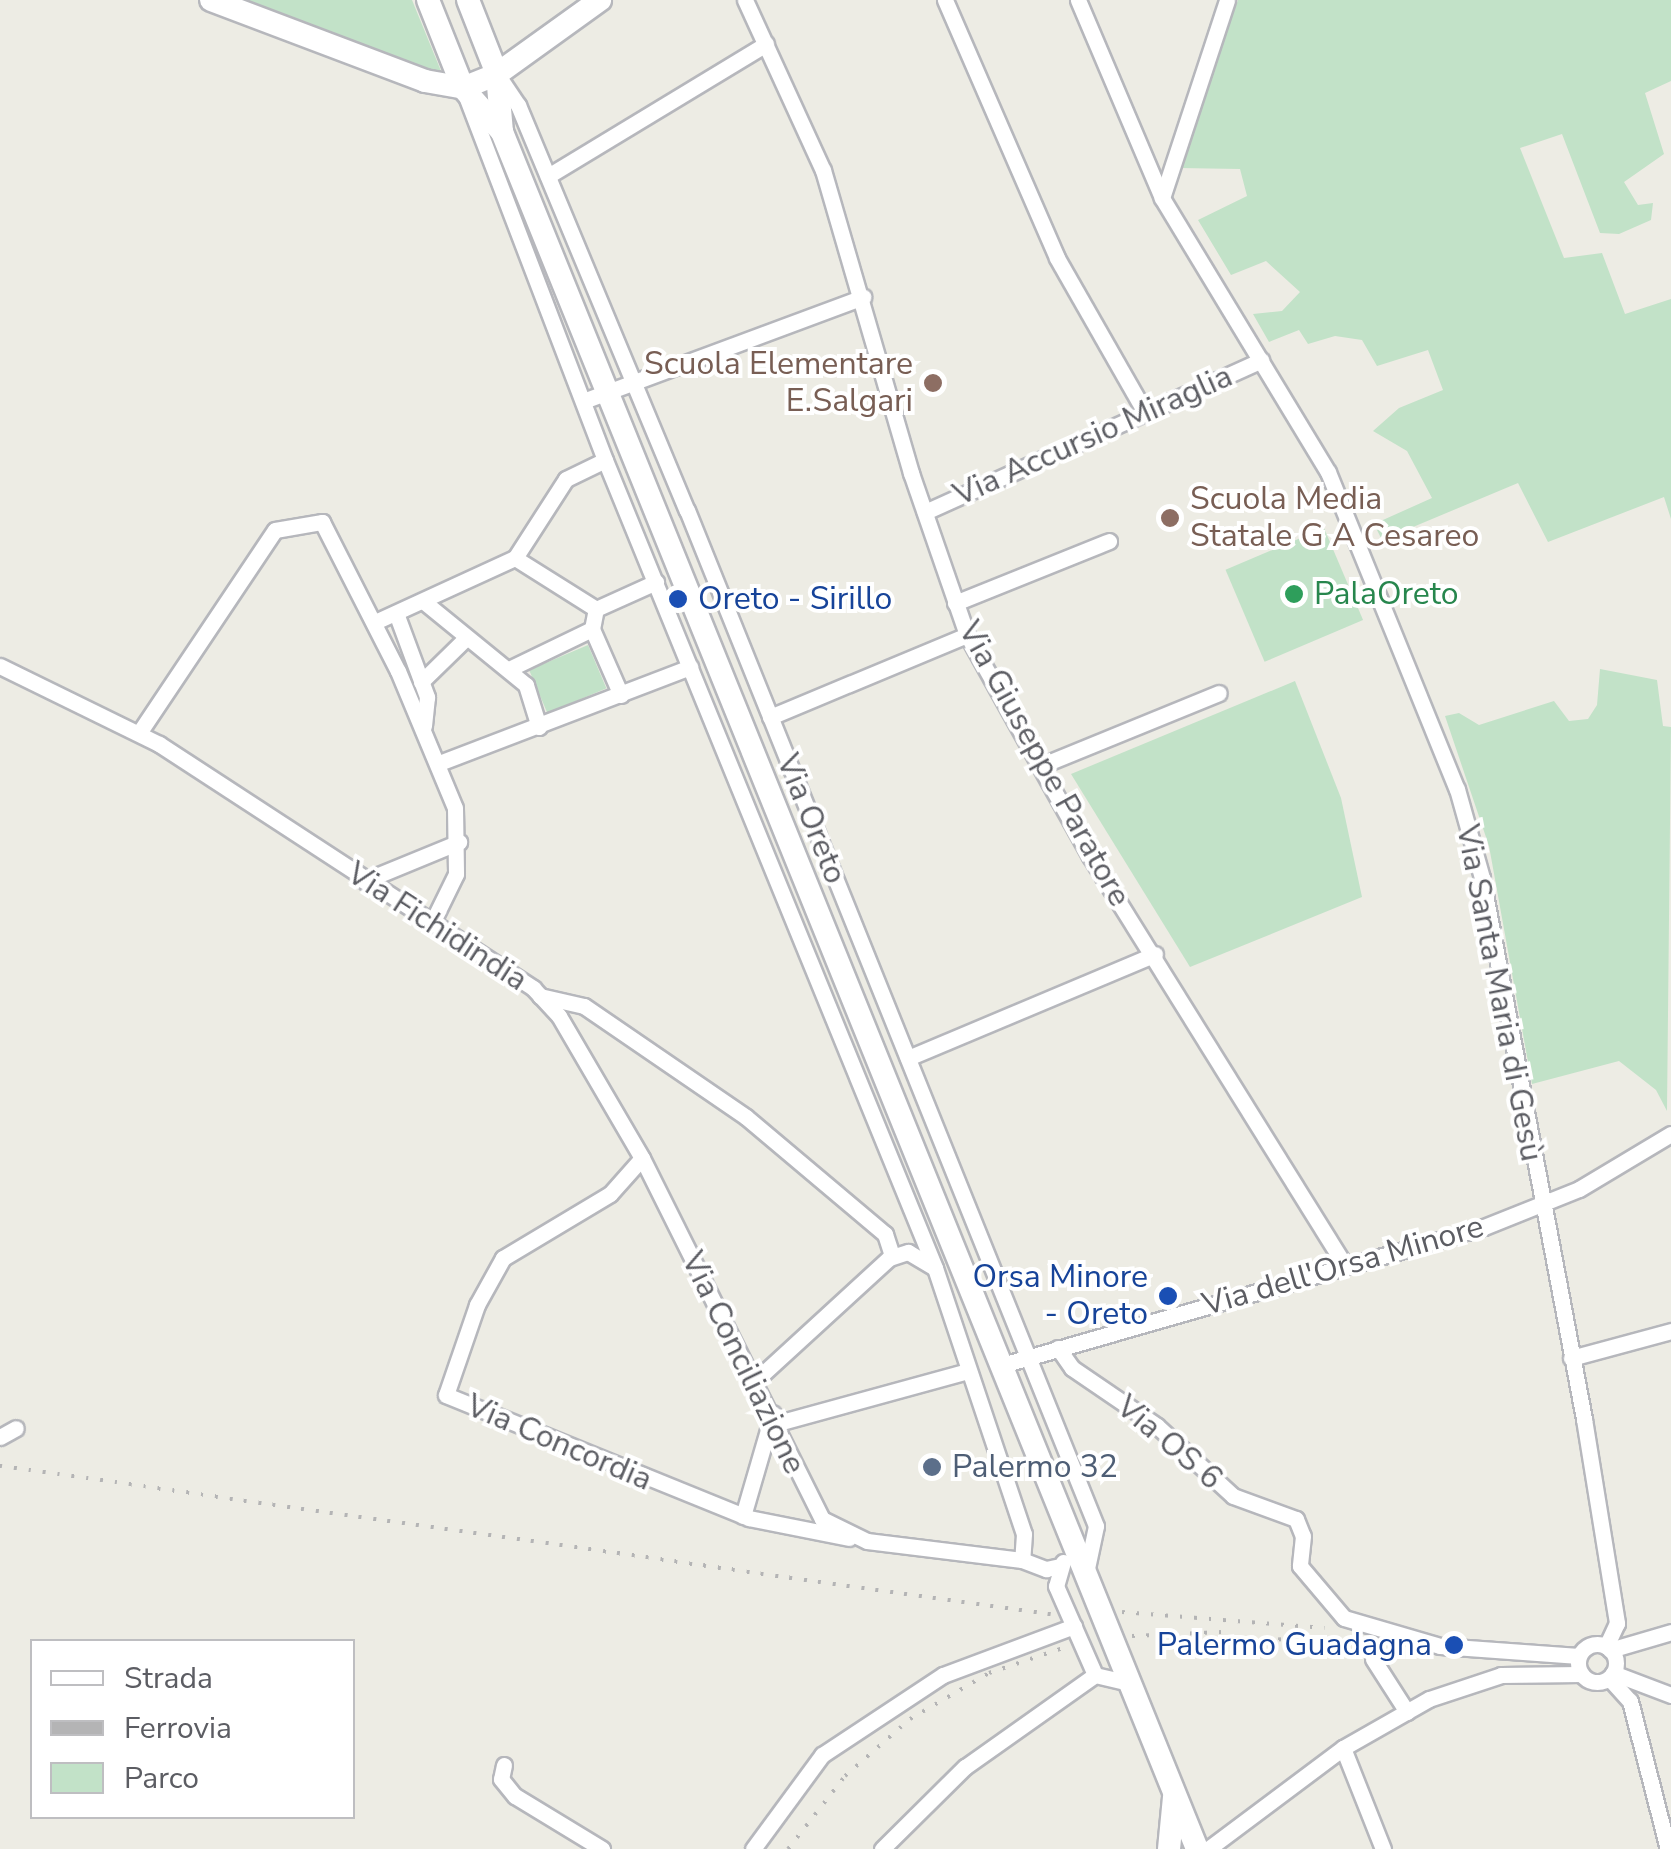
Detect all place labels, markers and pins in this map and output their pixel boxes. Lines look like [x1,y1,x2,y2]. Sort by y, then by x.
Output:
place label: Scuola Elementare E.Salgari [644,346,913,421]
marker: Scuola Elementare E.Salgari [922,372,944,394]
place label: Scuola Media Statale G A Cesareo [1190,481,1479,556]
marker: Scuola Media Statale G A Cesareo [1159,507,1181,529]
place label: PalaOreto [1314,575,1459,613]
place label: Oreto - Sirillo [698,580,892,618]
marker: PalaOreto [1283,583,1305,605]
marker: Oreto - Sirillo [667,588,689,610]
place label: Orsa Minore - Oreto [973,1259,1148,1334]
marker: Orsa Minore - Oreto [1157,1285,1179,1307]
place label: Palermo 32 [952,1448,1118,1486]
marker: Palermo 32 [921,1456,943,1478]
place label: Palermo Guadagna [1157,1626,1432,1664]
marker: Palermo Guadagna [1441,1632,1467,1658]

